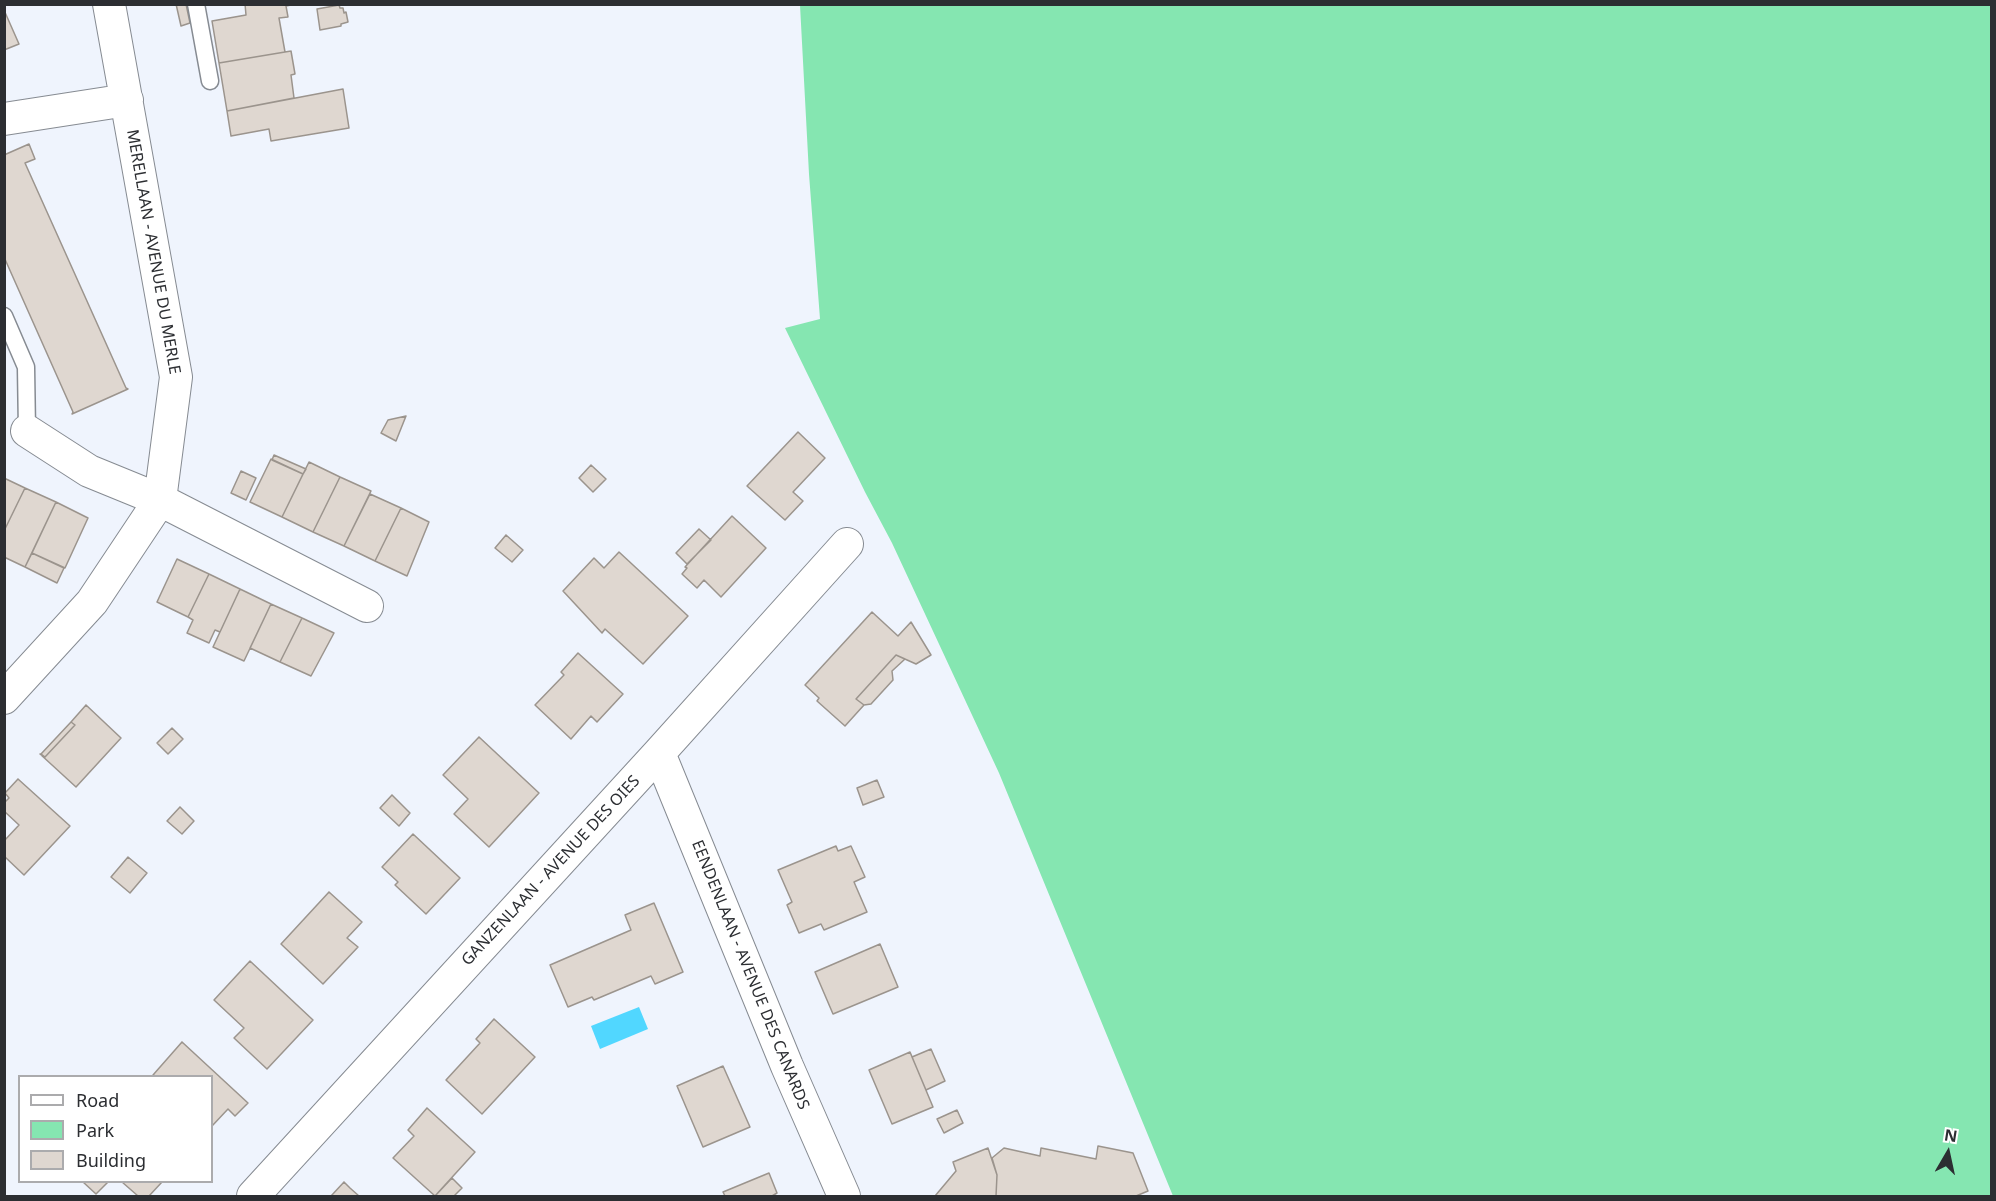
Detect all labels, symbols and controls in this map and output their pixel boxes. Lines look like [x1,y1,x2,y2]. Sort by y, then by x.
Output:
street label: MERELLAAN - AVENUE DU MERLE [122,128,184,376]
street label: GANZENLAAN - AVENUE DES OIES [458,772,644,970]
street label: EENDENLAAN - AVENUE DES CANARDS [687,838,813,1112]
legend [18,1075,213,1183]
text: Road [76,1088,119,1112]
text: Park [76,1118,114,1142]
north arrow [1918,1123,1978,1183]
text: N [1943,1123,1959,1147]
text: Building [76,1148,146,1172]

